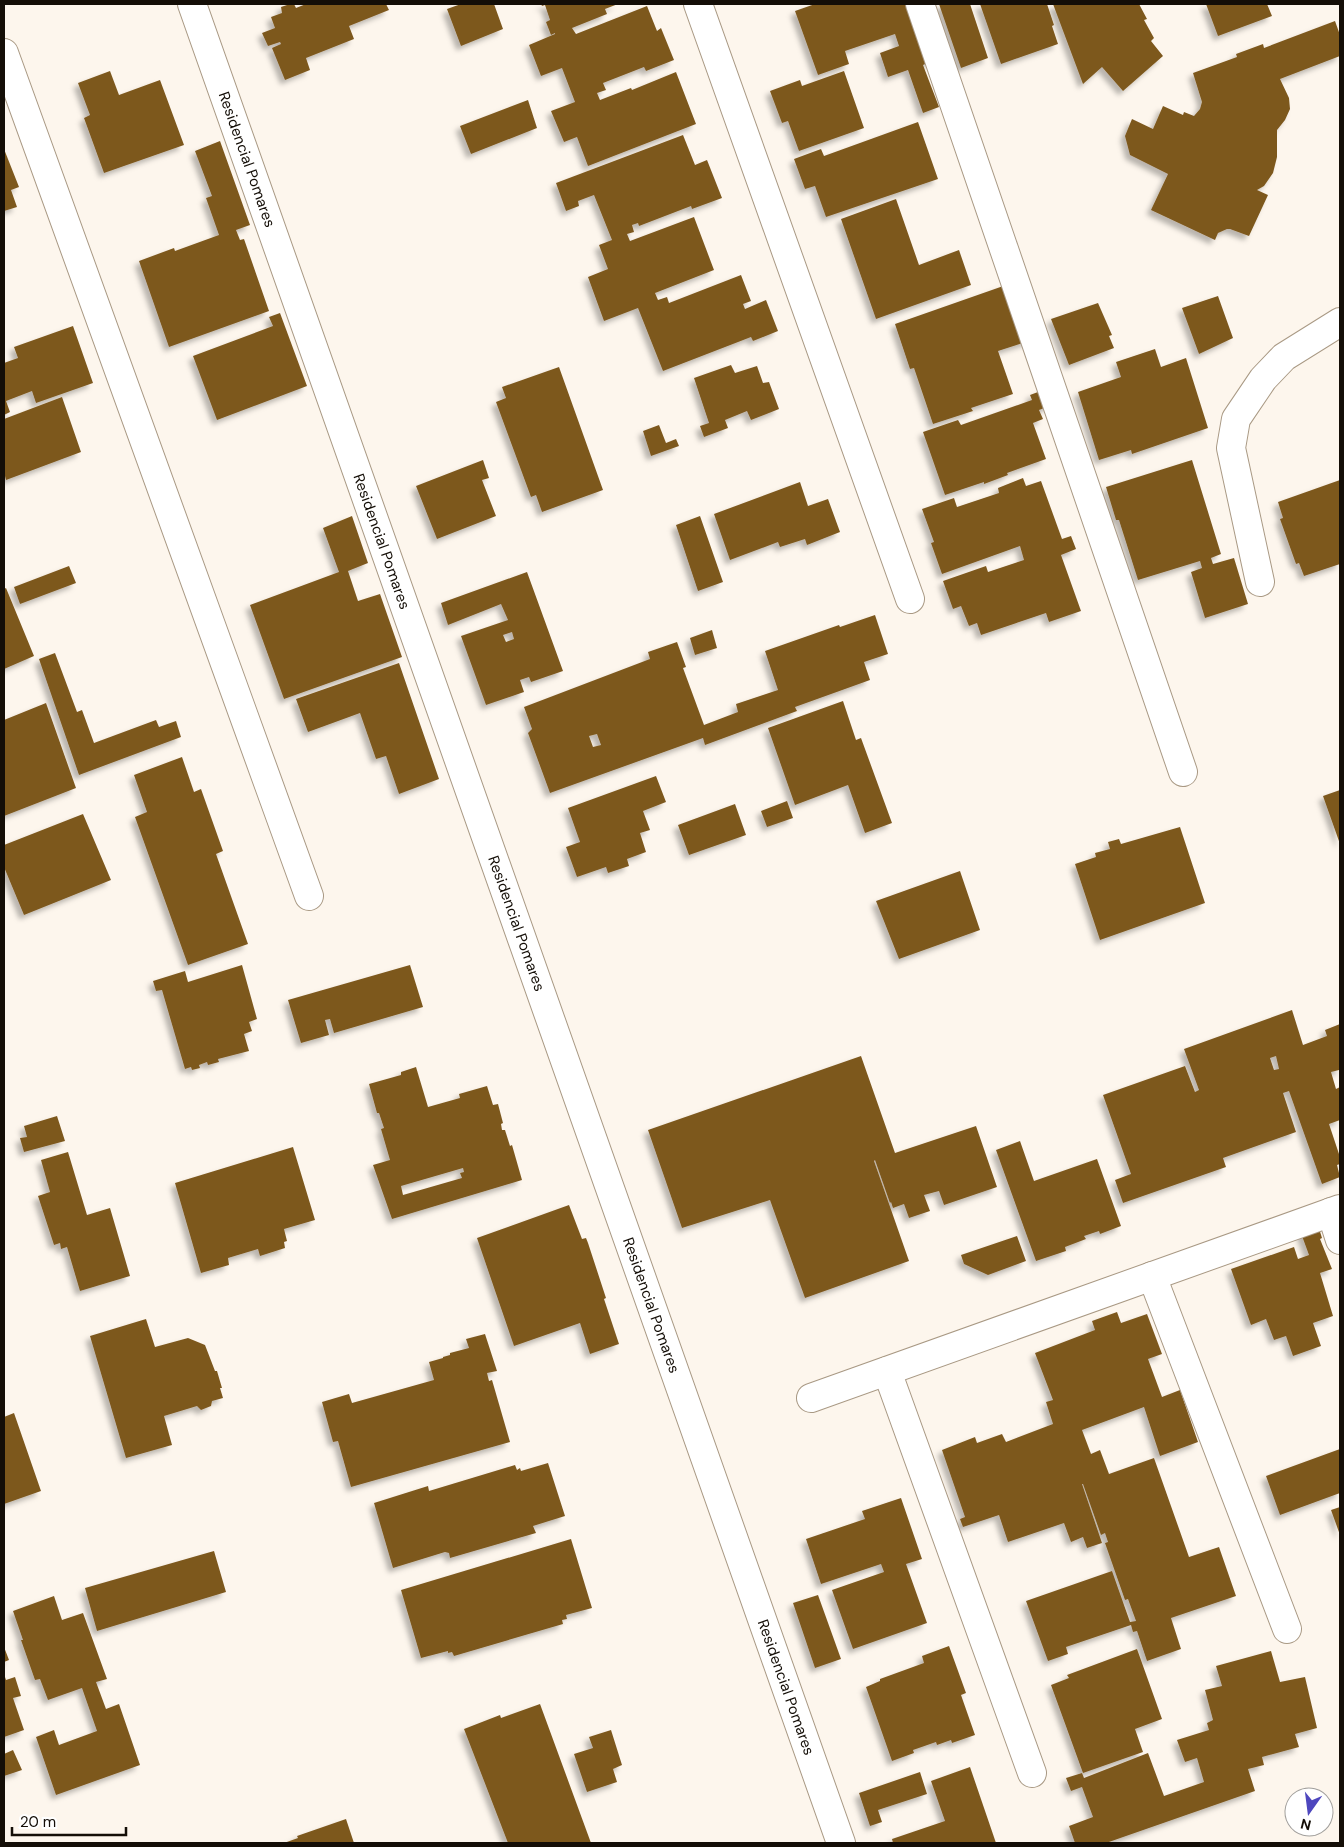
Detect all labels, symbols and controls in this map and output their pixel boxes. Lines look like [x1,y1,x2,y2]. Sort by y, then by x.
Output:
street label: Residencial Pomares [214,89,280,230]
street label: Residencial Pomares [349,471,415,612]
street label: Residencial Pomares [483,853,550,994]
street label: Residencial Pomares [618,1235,684,1376]
street label: Residencial Pomares [753,1617,819,1758]
north arrow [1284,1787,1334,1837]
scale bar [12,1804,126,1836]
text: 20 m [20,1812,56,1832]
text: N [1299,1815,1313,1835]

